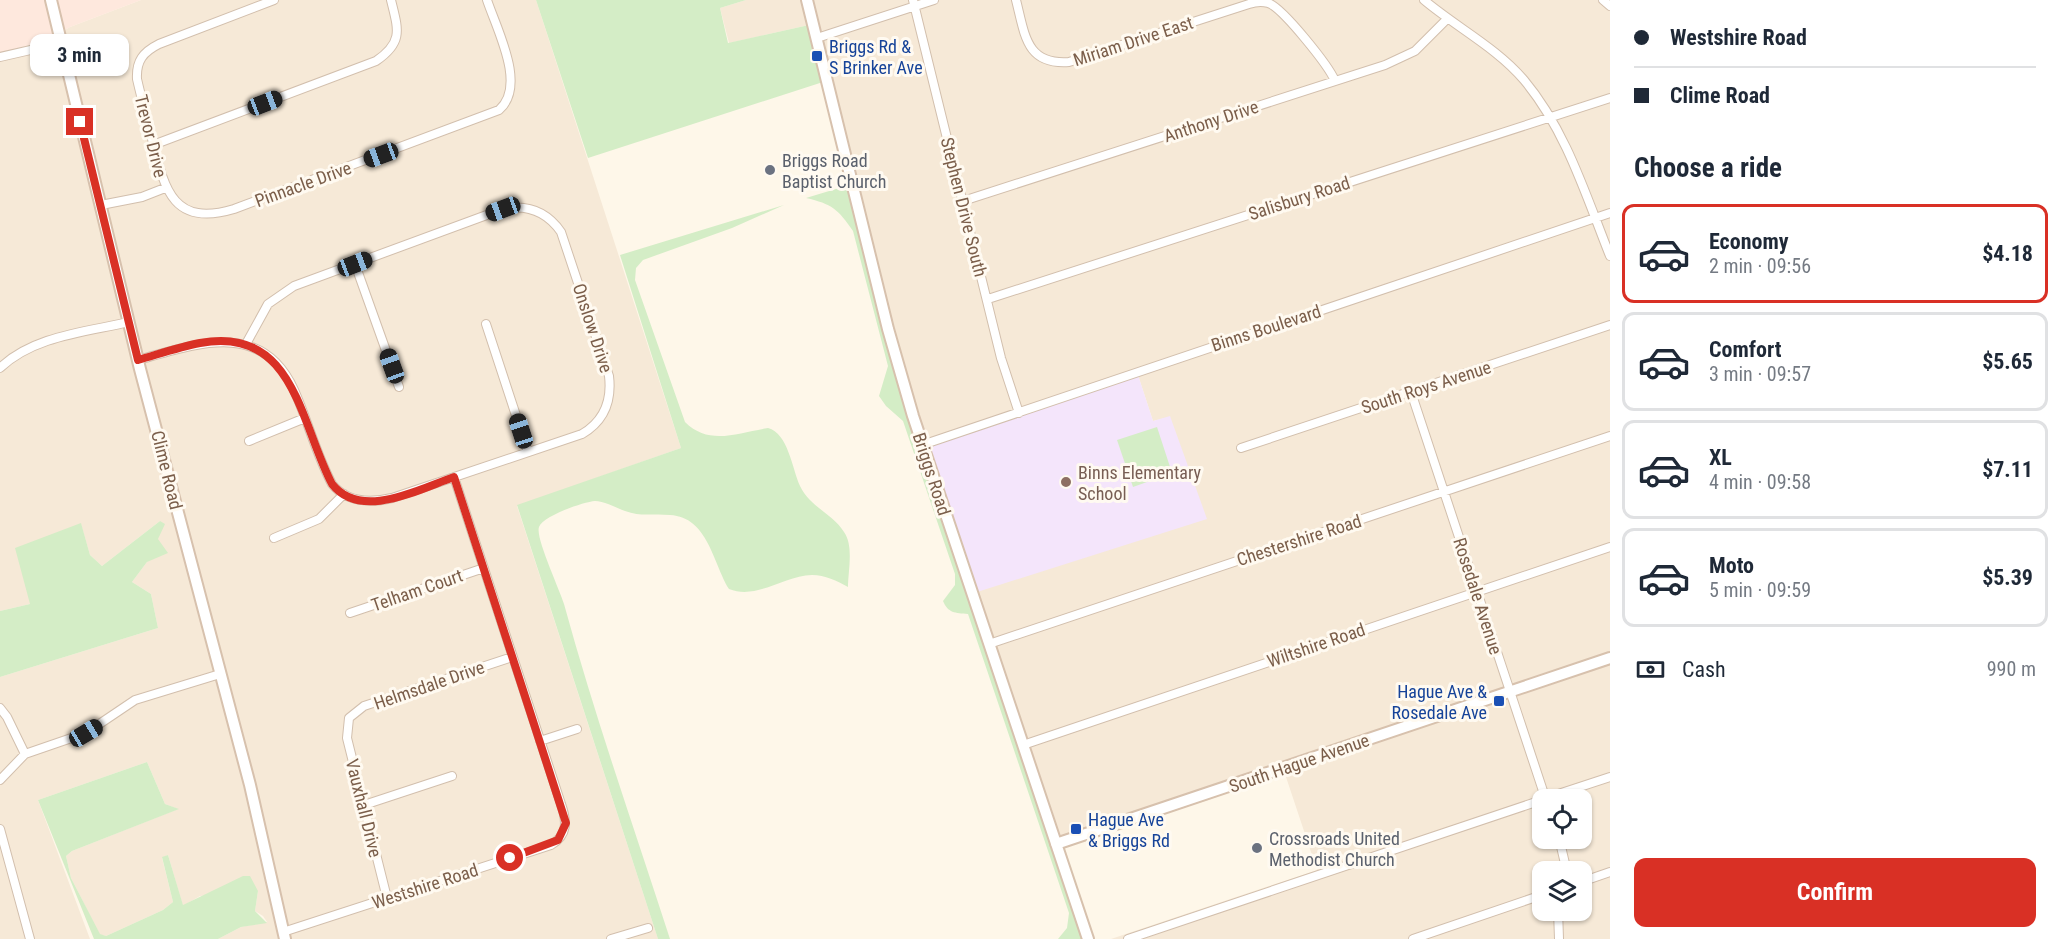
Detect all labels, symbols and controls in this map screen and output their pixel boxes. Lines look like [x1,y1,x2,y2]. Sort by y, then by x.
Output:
street label: Miriam Drive East [1070,12,1196,70]
text: Westshire Road [1670,25,1807,50]
callout: 3 min [31,35,130,77]
place label: Briggs Rd & S Brinker Ave [829,36,923,78]
text: 3 min [57,43,102,67]
marker: Briggs Rd & S Brinker Ave [810,49,824,63]
text: Clime Road [1670,83,1770,108]
car [245,88,285,118]
street label: Trevor Drive [131,92,171,180]
street label: Anthony Drive [1161,96,1261,146]
route end [66,108,93,135]
street label: Stephen Drive South [937,135,991,279]
car [361,140,401,170]
place label: Briggs Road Baptist Church [782,150,886,192]
text: Choose a ride [1634,152,1782,184]
street label: Pinnacle Drive [252,157,354,211]
marker: Briggs Road Baptist Church [763,163,777,177]
street label: Salisbury Road [1246,172,1352,224]
car [483,194,523,224]
icon: car [1637,227,1691,281]
text: Economy [1709,229,1789,254]
text: $4.18 [1982,241,2033,266]
car [335,249,375,279]
text: 2 min · 09:56 [1709,254,1811,278]
street label: Onslow Drive [569,281,617,375]
street label: Binns Boulevard [1208,300,1324,356]
icon: car [1637,335,1691,389]
text: Comfort [1709,337,1782,362]
car [377,346,407,386]
text: $5.65 [1982,349,2033,374]
street label: South Roys Avenue [1358,356,1494,418]
text: 3 min · 09:57 [1709,362,1811,386]
car [507,411,535,451]
street label: Clime Road [147,428,187,512]
street label: Briggs Road [909,430,955,518]
icon: car [1637,443,1691,497]
text: XL [1709,445,1732,470]
text: $7.11 [1982,457,2033,482]
place label: Binns Elementary School [1078,462,1202,504]
text: 4 min · 09:58 [1709,470,1811,494]
marker: Binns Elementary School [1059,475,1073,489]
street label: Chestershire Road [1234,510,1364,570]
street label: Rosedale Avenue [1449,535,1507,657]
icon: car [1637,551,1691,605]
text: Moto [1709,553,1754,578]
street label: Telham Court [369,565,465,615]
text: $5.39 [1982,565,2033,590]
text: 5 min · 09:59 [1709,578,1811,602]
street label: Wiltshire Road [1264,618,1368,672]
icon: cash [1634,653,1667,686]
street label: Helmsdale Drive [371,656,487,714]
text: Cash [1682,657,1726,682]
text: 990 m [1987,657,2036,681]
place label: Hague Ave & Rosedale Ave [1392,681,1487,723]
marker: Hague Ave & Rosedale Ave [1492,694,1506,708]
car [66,716,106,750]
street label: South Hague Avenue [1226,729,1372,797]
street label: Vauxhall Drive [342,757,386,859]
map controls [1532,789,1592,921]
button: locate [1532,789,1592,849]
place label: Hague Ave & Briggs Rd [1088,809,1170,851]
marker: Hague Ave & Briggs Rd [1069,822,1083,836]
place label: Crossroads United Methodist Church [1269,828,1400,870]
marker: Crossroads United Methodist Church [1250,841,1264,855]
route start [496,844,523,871]
button: Confirm [1634,858,2036,927]
street label: Westshire Road [369,859,481,913]
button: layers [1532,861,1592,921]

